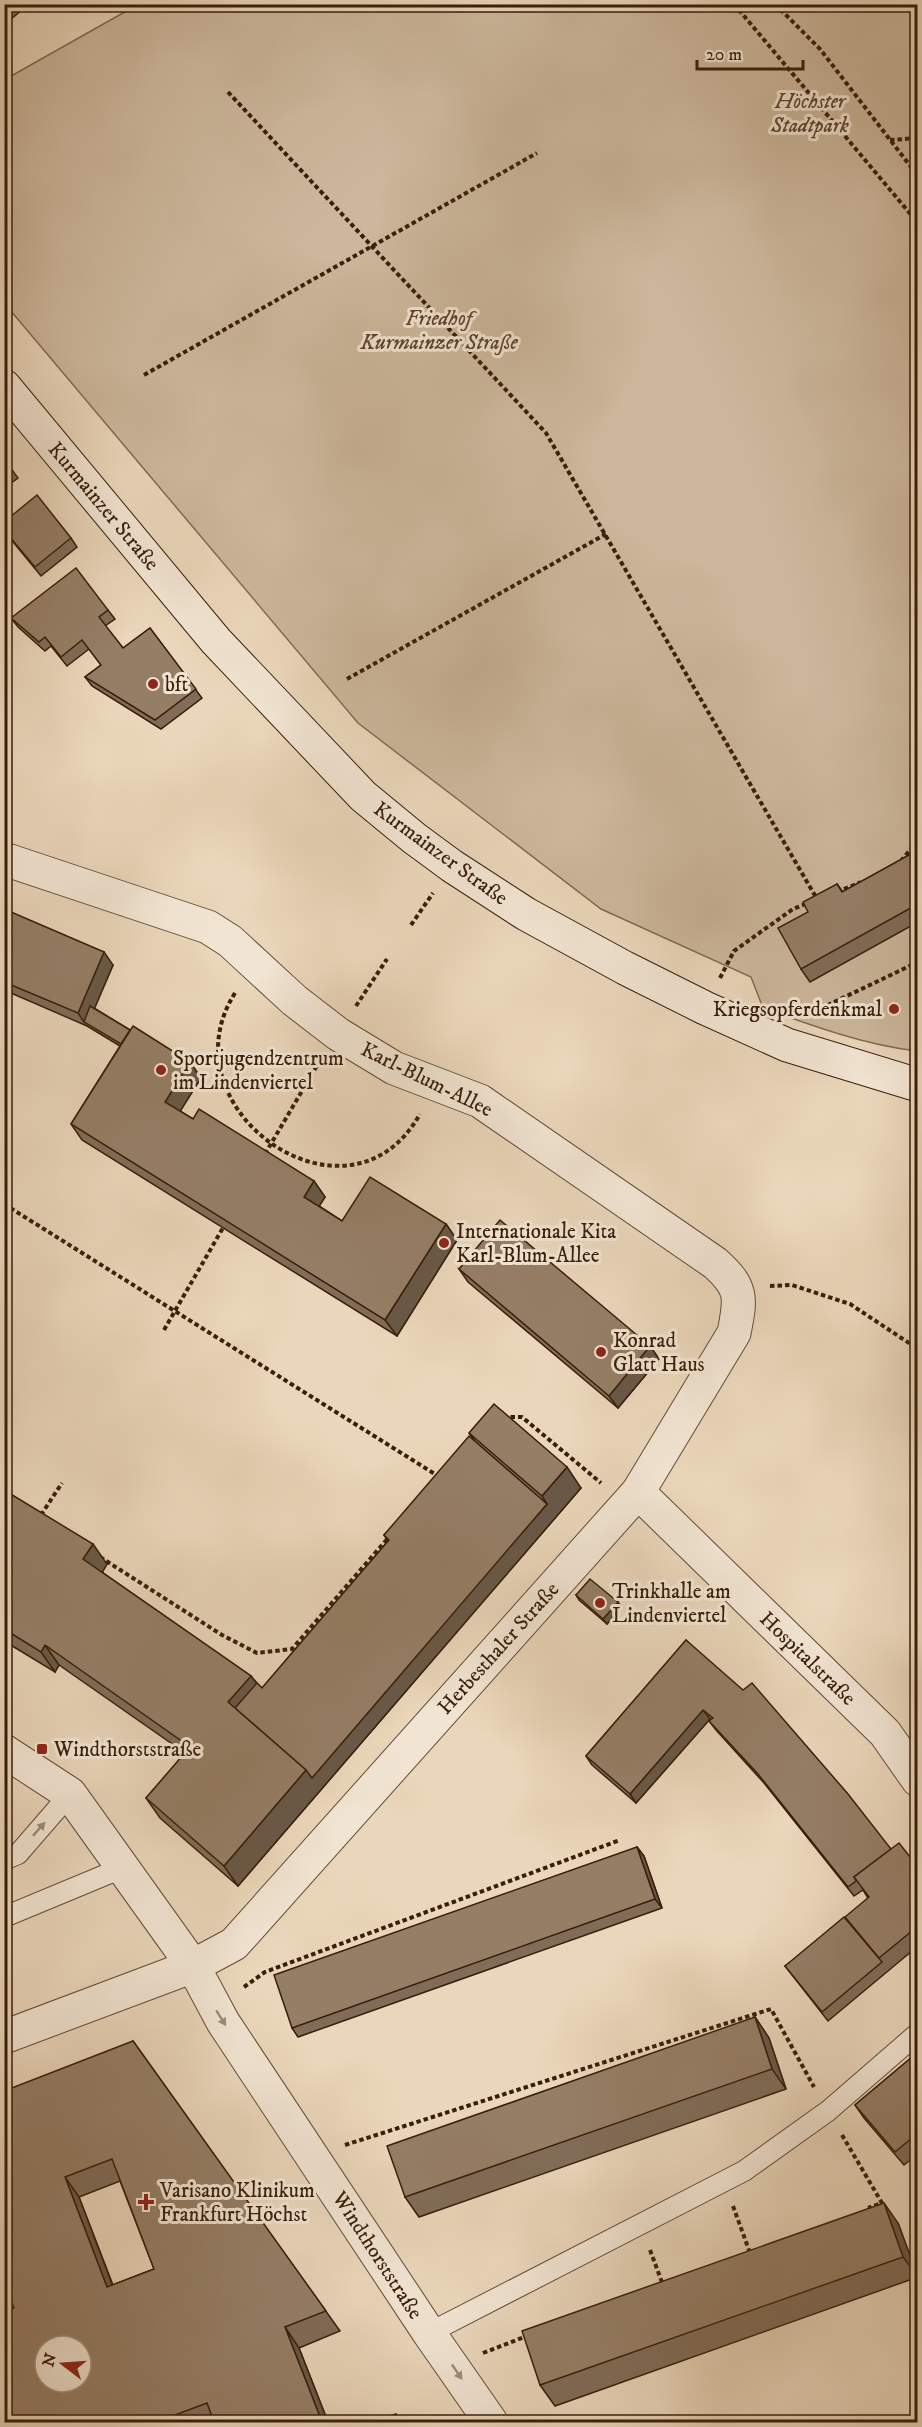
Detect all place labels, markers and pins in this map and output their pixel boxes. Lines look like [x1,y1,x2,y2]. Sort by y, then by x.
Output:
place label: bft [165,672,188,698]
marker: bft [146,677,160,691]
place label: Kriegsopferdenkmal [713,997,883,1023]
marker: Kriegsopferdenkmal [887,1002,901,1016]
place label: Sportjugendzentrum im Lindenviertel [173,1046,344,1096]
marker: Sportjugendzentrum im Lindenviertel [154,1063,168,1077]
place label: Internationale Kita Karl-Blum-Allee [456,1219,616,1269]
marker: Internationale Kita Karl-Blum-Allee [437,1236,451,1250]
place label: Konrad Glatt Haus [613,1328,705,1378]
marker: Konrad Glatt Haus [594,1345,608,1359]
place label: Trinkhalle am Lindenviertel [612,1579,731,1629]
marker: Trinkhalle am Lindenviertel [593,1596,607,1610]
place label: Windthorststraße [53,1737,202,1763]
marker: Windthorststraße [35,1742,49,1756]
place label: Varisano Klinikum Frankfurt Höchst [159,2178,315,2228]
marker: Varisano Klinikum Frankfurt Höchst [137,2193,155,2211]

